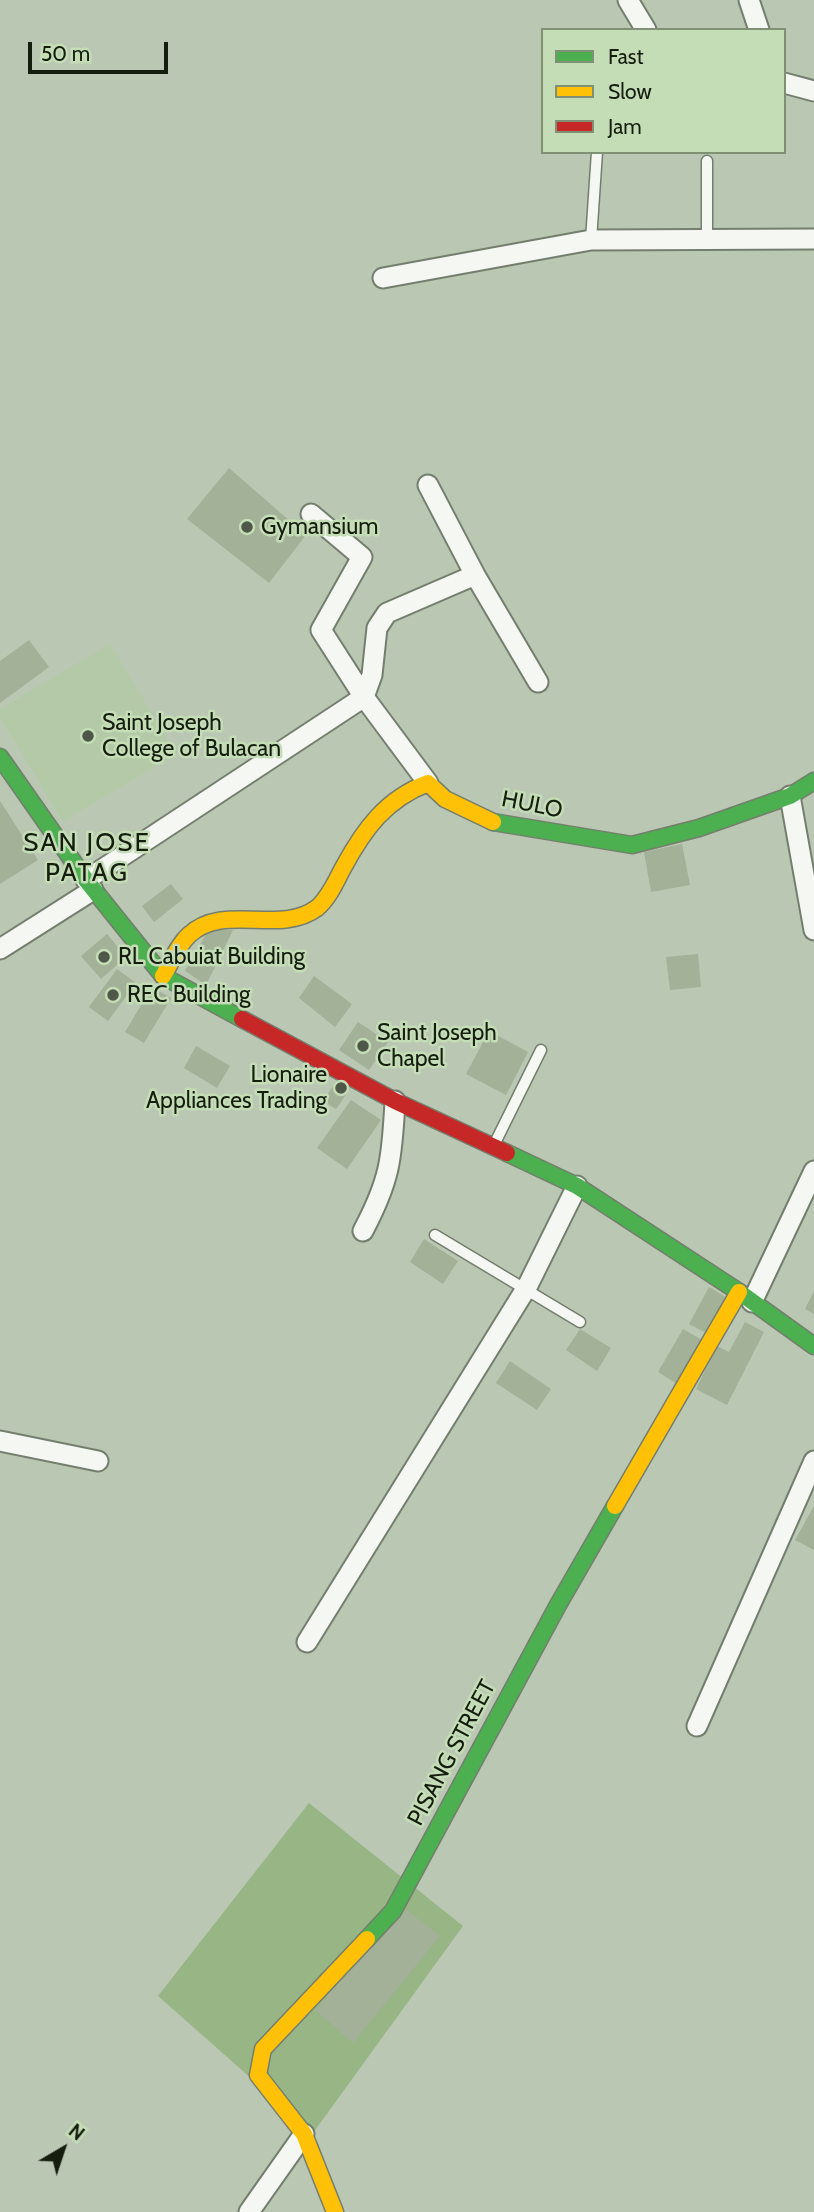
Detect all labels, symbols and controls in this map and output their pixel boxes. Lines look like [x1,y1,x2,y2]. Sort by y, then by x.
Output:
scale bar [32,28,172,72]
legend [541,28,786,154]
text: 50 m [41,41,90,66]
text: Fast [608,44,644,69]
text: Slow [608,79,652,104]
text: Jam [608,114,642,139]
place label: Gymansium [261,513,378,541]
marker: Gymansium [239,519,255,535]
place label: Saint Joseph College of Bulacan [102,709,281,763]
marker: Saint Joseph College of Bulacan [80,728,96,744]
street label: HULO [499,786,565,824]
district label: SAN JOSE PATAG [24,827,150,888]
place label: RL Cabuiat Building [118,943,305,971]
marker: RL Cabuiat Building [96,949,112,965]
place label: REC Building [127,981,251,1009]
marker: REC Building [105,987,121,1003]
place label: Saint Joseph Chapel [377,1019,497,1073]
marker: Saint Joseph Chapel [355,1038,371,1054]
place label: Lionaire Appliances Trading [146,1061,327,1115]
marker: Lionaire Appliances Trading [333,1080,349,1096]
street label: PISANG STREET [402,1676,502,1830]
north arrow [28,2114,98,2184]
text: N [64,2119,89,2145]

